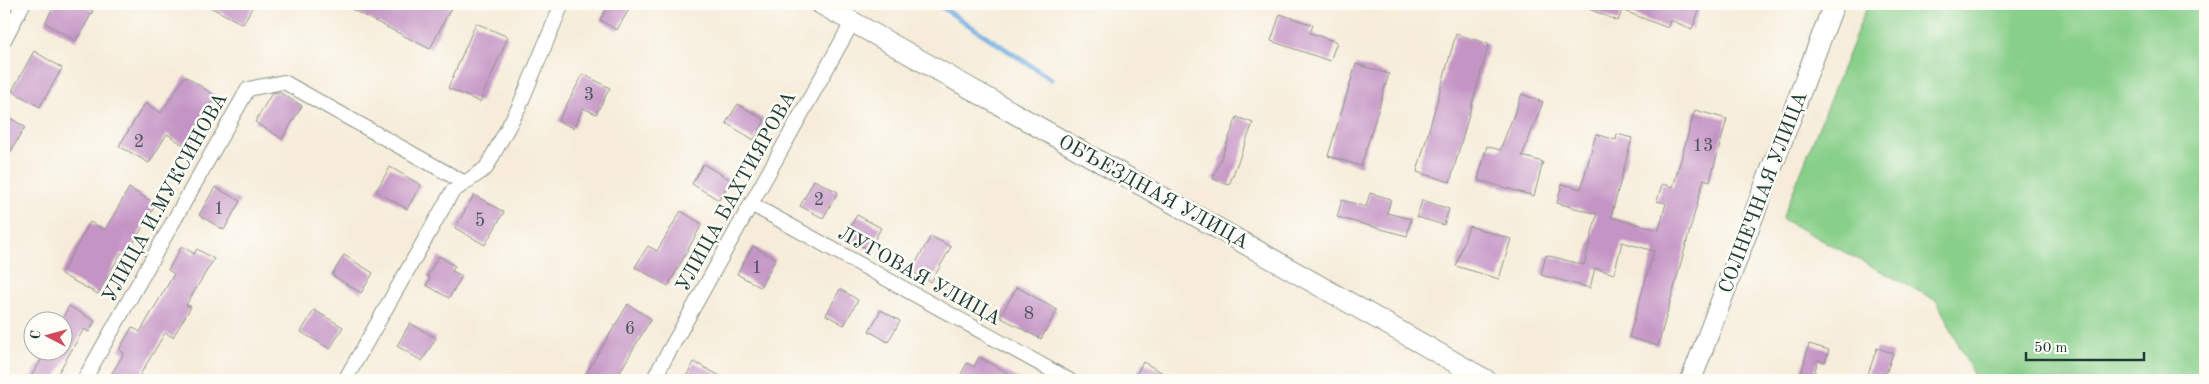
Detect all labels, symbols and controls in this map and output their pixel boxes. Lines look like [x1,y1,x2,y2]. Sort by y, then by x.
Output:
house number: 3 [584,86,594,104]
street label: УЛИЦА БАХТИЯРОВА [673,88,800,296]
street label: СОЛНЕЧНАЯ УЛИЦА [1716,89,1812,296]
street label: УЛИЦА И.МУКСИНОВА [100,90,232,306]
street label: ОБЪЕЗДНАЯ УЛИЦА [1055,132,1252,253]
house number: 2 [134,133,144,151]
house number: 13 [1693,137,1713,155]
house number: 2 [814,191,824,209]
house number: 1 [214,200,224,218]
house number: 5 [475,212,485,230]
street label: ЛУГОВАЯ УЛИЦА [834,224,1004,330]
house number: 1 [752,259,762,277]
house number: 8 [1024,305,1034,323]
north arrow [22,312,72,362]
house number: 6 [625,320,635,338]
text: С [29,329,44,340]
scale bar [2026,329,2144,361]
text: 50 m [2034,341,2068,356]

